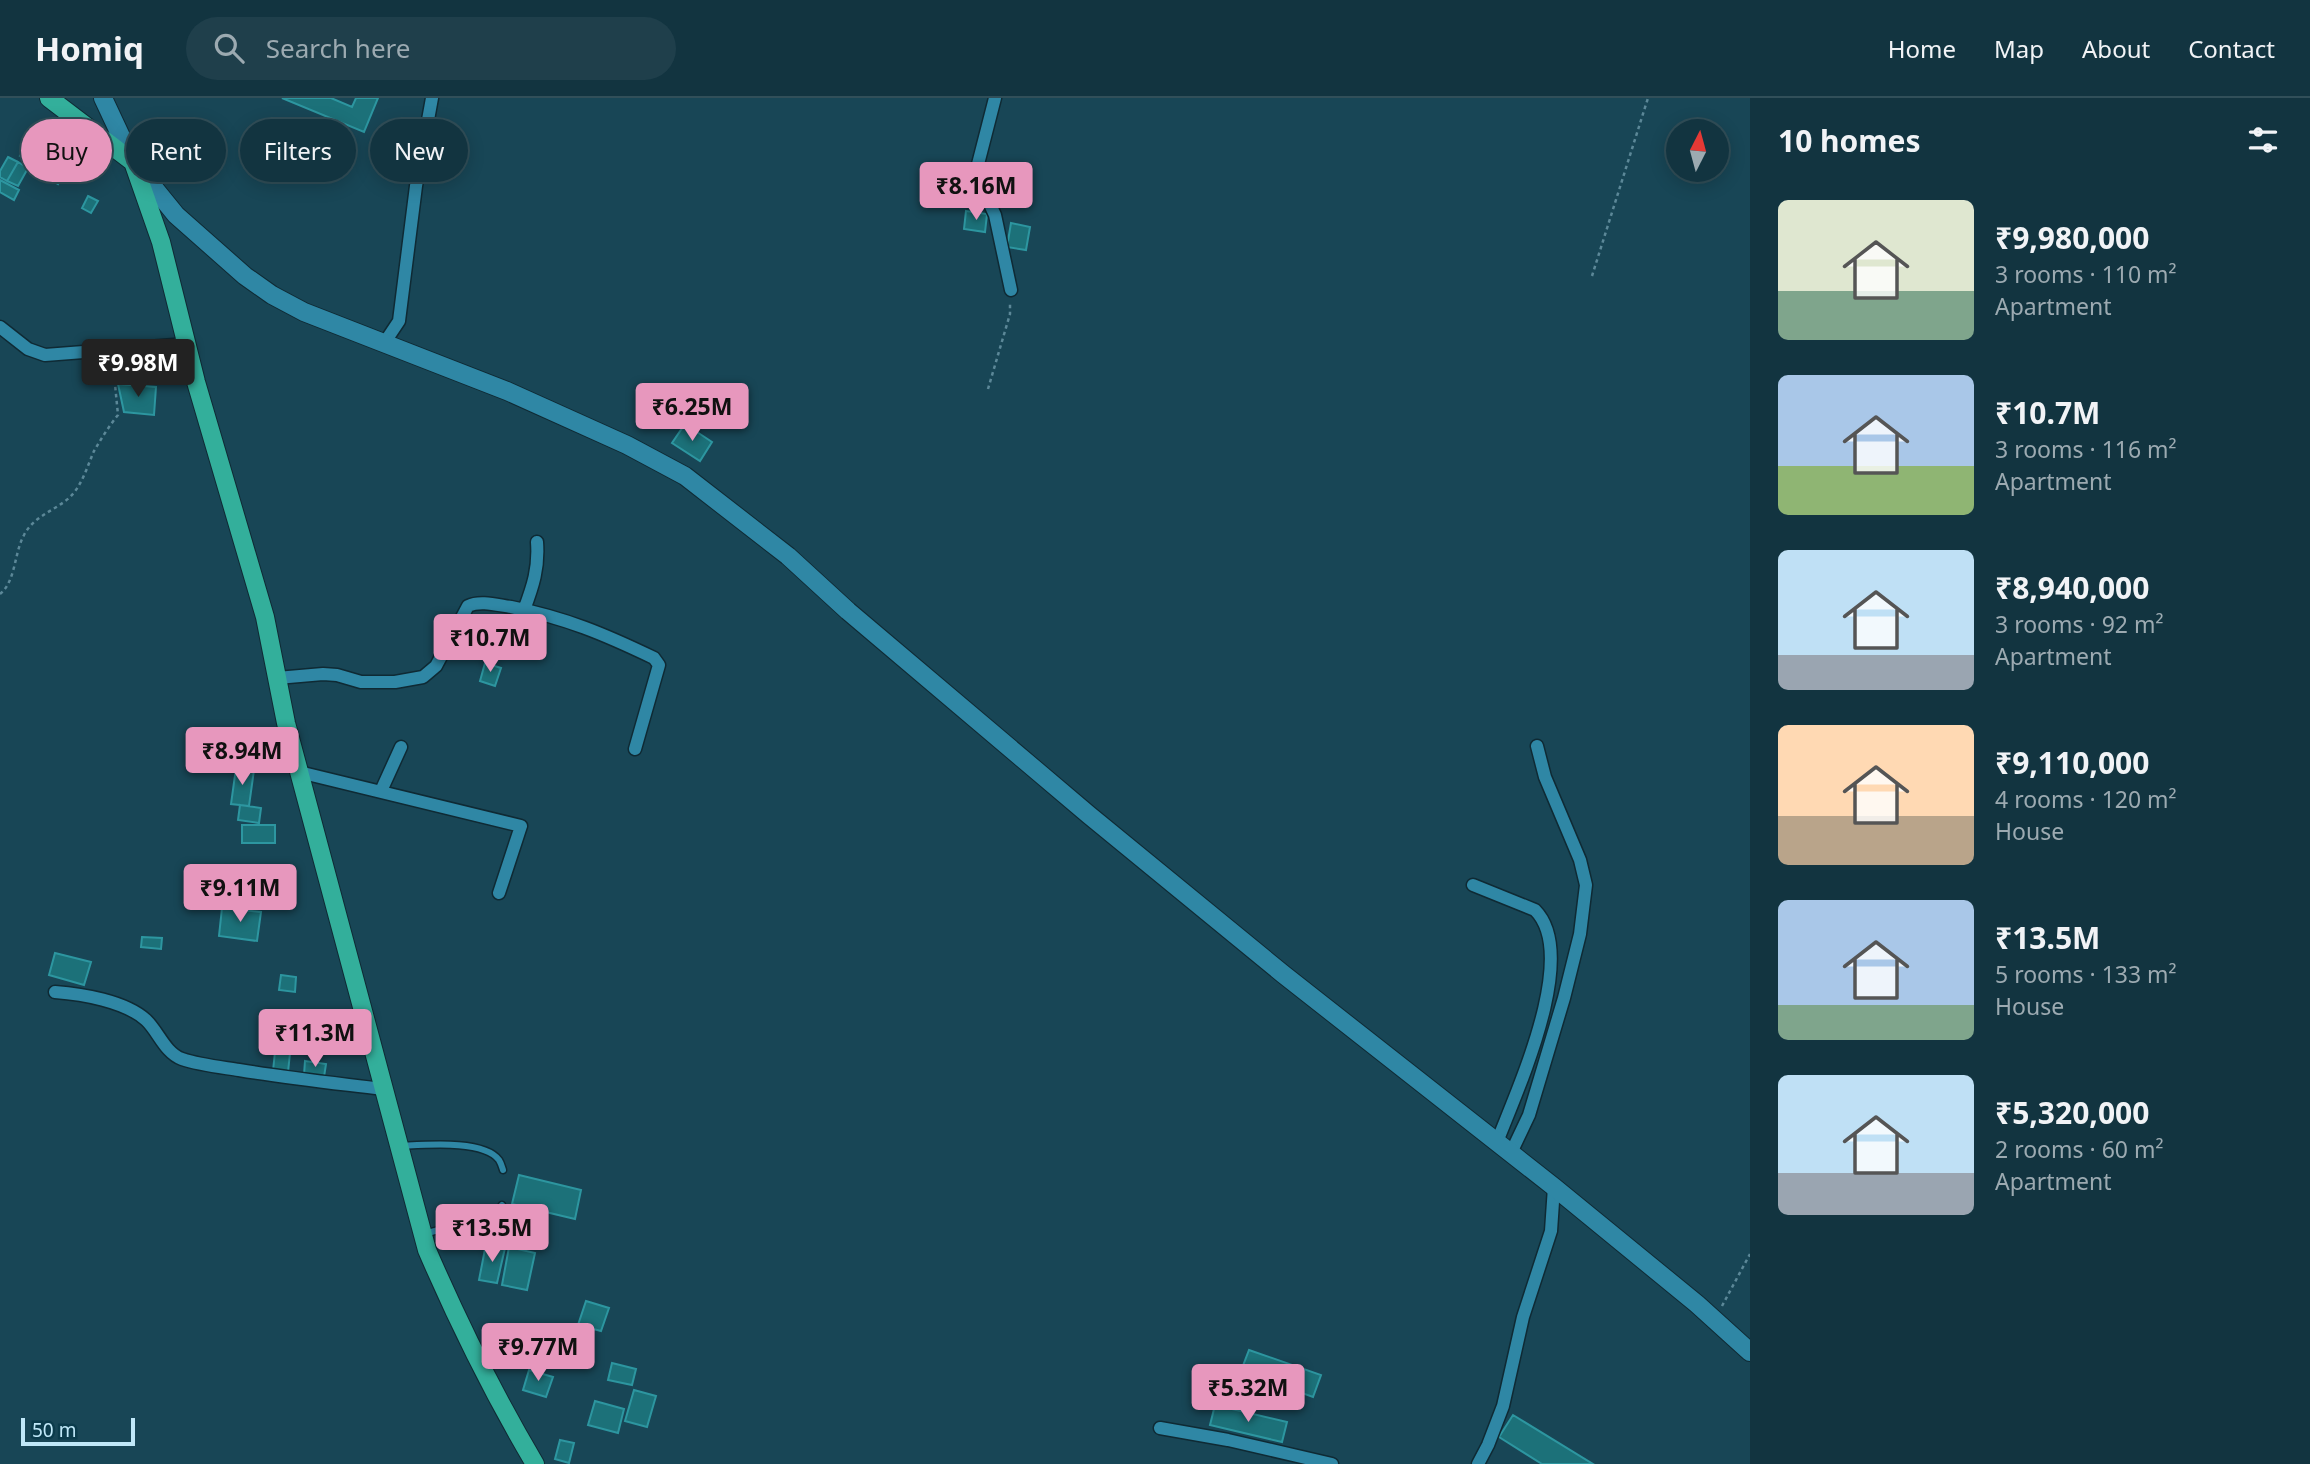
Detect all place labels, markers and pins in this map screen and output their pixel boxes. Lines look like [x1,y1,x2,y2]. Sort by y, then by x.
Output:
pin: ₹8.16M [919,162,1033,222]
pin: ₹9.98M [81,340,195,399]
pin: ₹6.25M [635,384,749,443]
pin: ₹10.7M [433,614,547,674]
pin: ₹8.94M [185,728,299,787]
pin: ₹9.11M [183,864,297,924]
pin: ₹11.3M [258,1010,372,1069]
pin: ₹13.5M [435,1204,549,1264]
pin: ₹9.77M [481,1324,595,1383]
pin: ₹5.32M [1191,1364,1305,1424]

